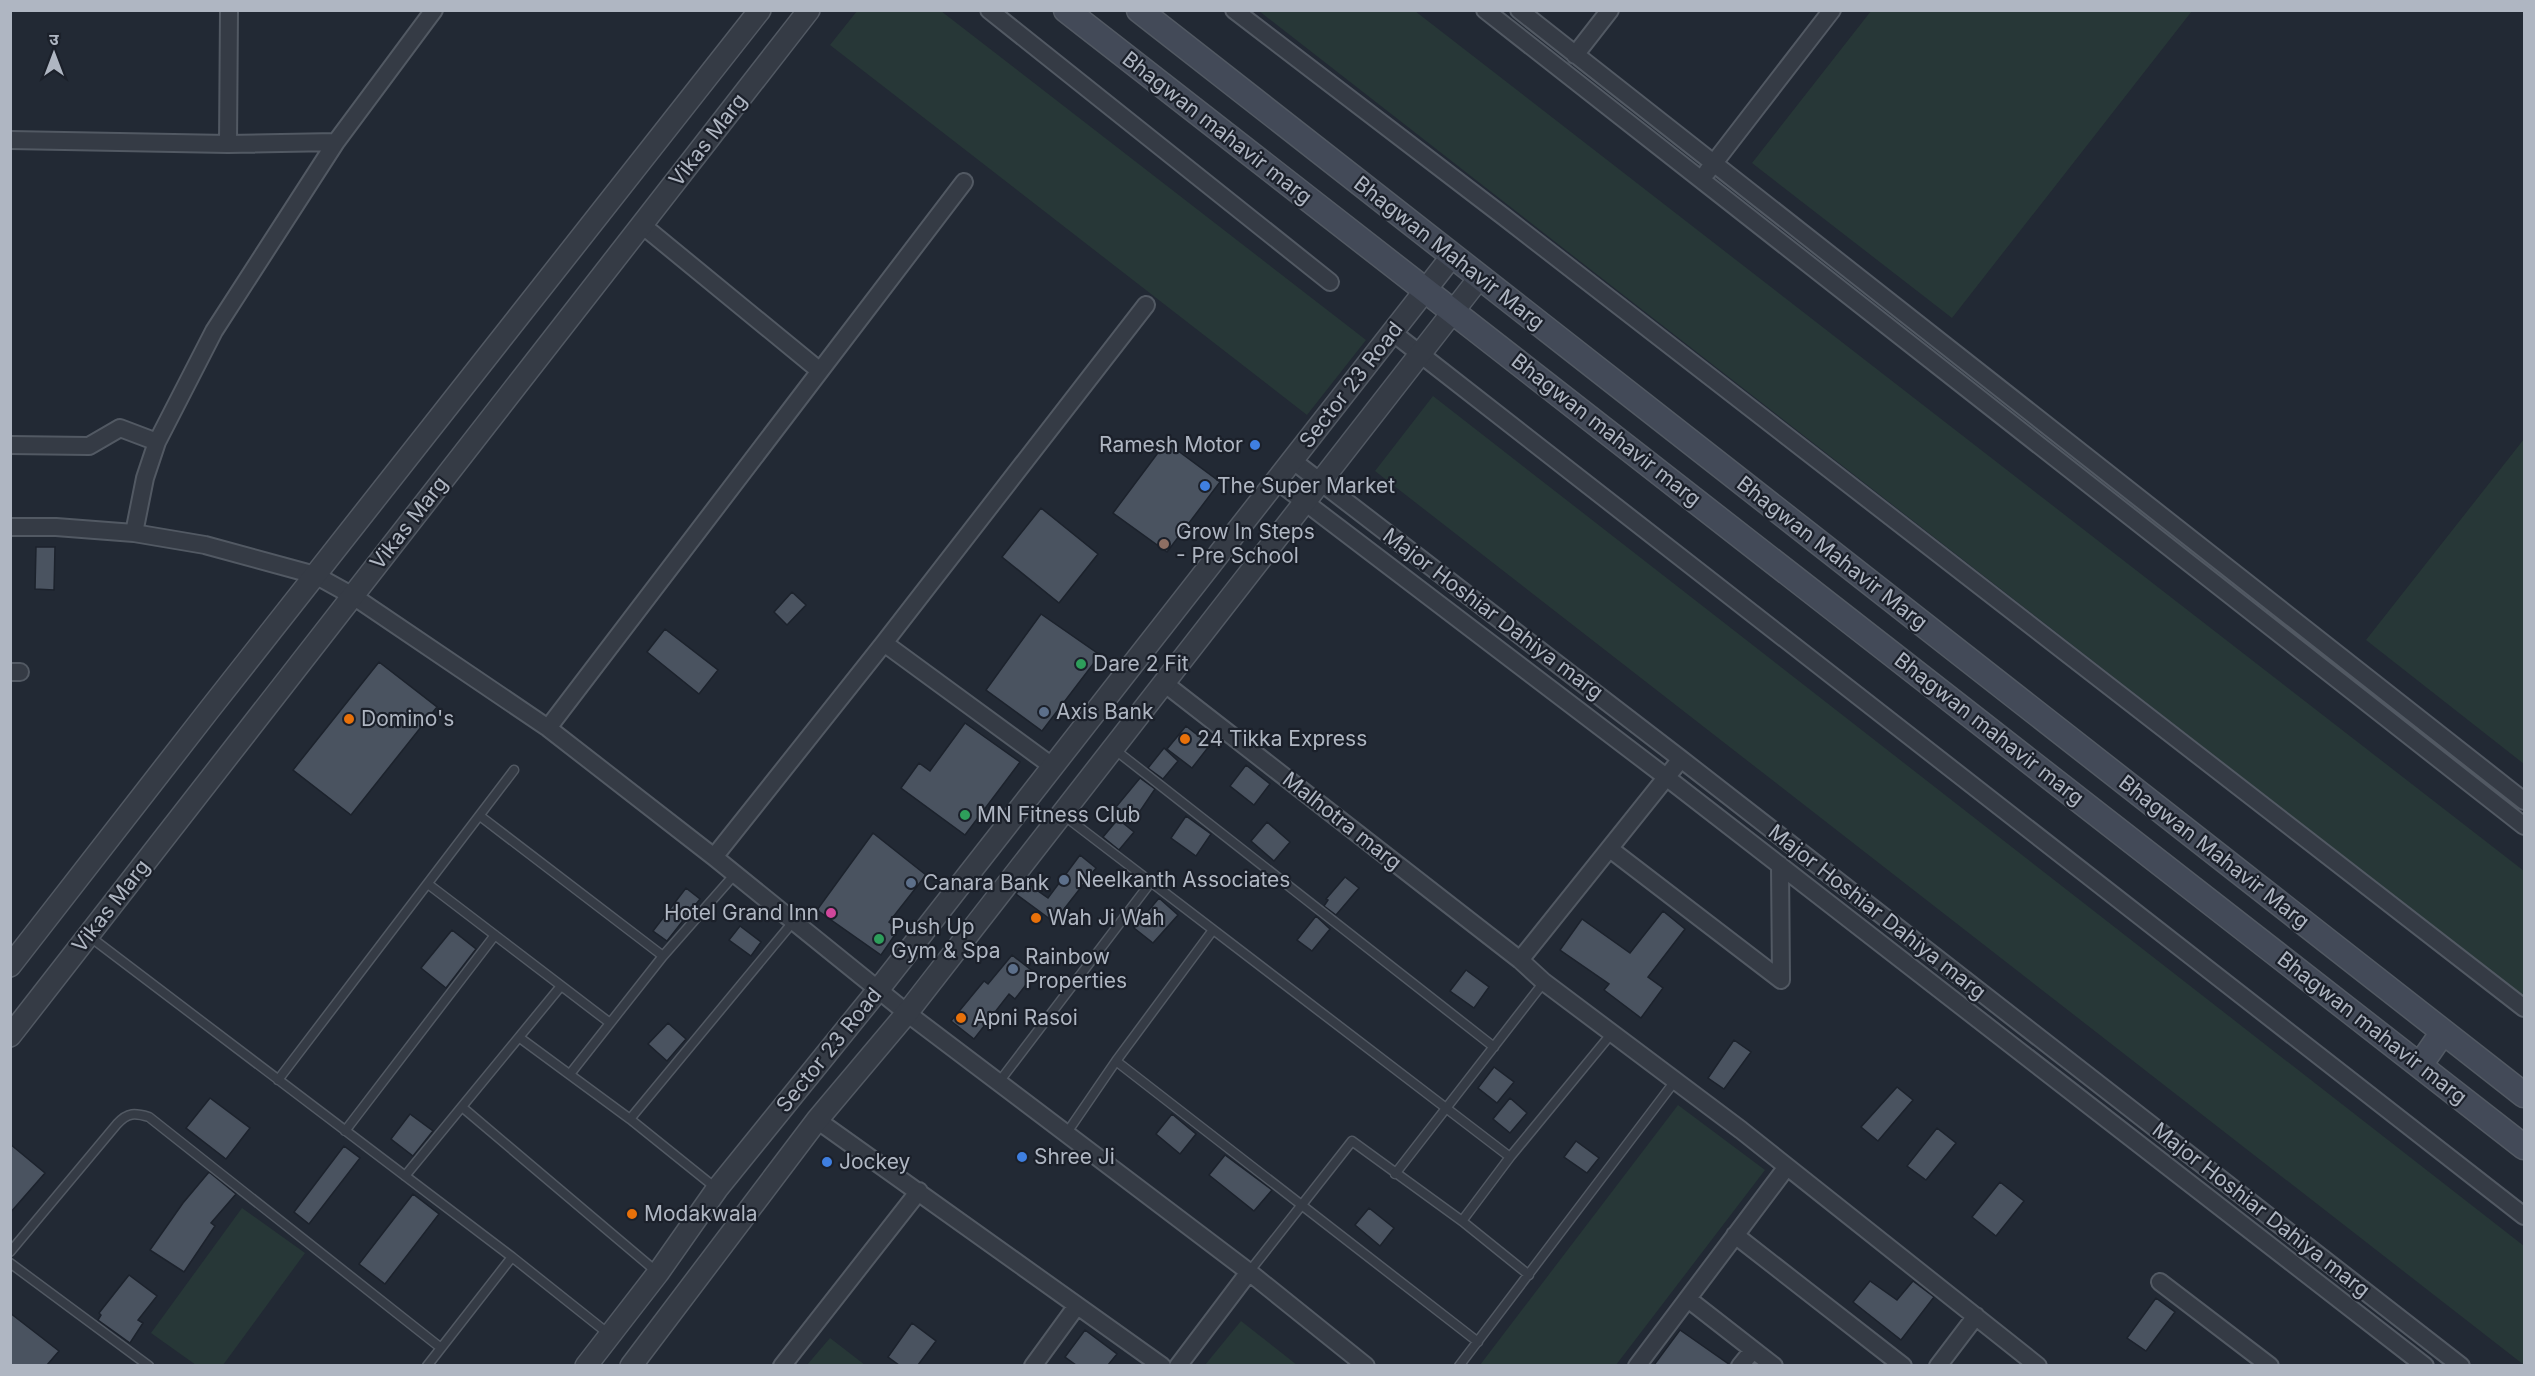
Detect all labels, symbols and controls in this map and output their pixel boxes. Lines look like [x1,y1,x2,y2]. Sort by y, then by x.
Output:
north arrow [24,24,84,84]
text: उ [49,29,59,49]
street label: Bhagwan mahavir marg [1118,46,1317,209]
street label: Vikas Marg [664,88,752,191]
street label: Bhagwan Mahavir Marg [1349,171,1549,335]
street label: Sector 23 Road [1294,317,1408,453]
street label: Bhagwan mahavir marg [1507,348,1706,511]
place label: Ramesh Motor [1099,432,1243,457]
marker: Ramesh Motor [1248,438,1262,452]
street label: Vikas Marg [365,471,453,574]
street label: Bhagwan Mahavir Marg [1732,471,1932,635]
place label: The Super Market [1217,473,1395,498]
marker: The Super Market [1198,479,1212,493]
place label: Grow In Steps - Pre School [1176,519,1315,568]
street label: Major Hoshiar Dahiya marg [1378,523,1608,705]
marker: Grow In Steps - Pre School [1157,537,1171,551]
street label: Bhagwan mahavir marg [1890,647,2089,810]
place label: Dare 2 Fit [1093,651,1189,676]
marker: Dare 2 Fit [1074,657,1088,671]
place label: Axis Bank [1056,699,1154,724]
marker: Axis Bank [1037,705,1051,719]
place label: Domino's [361,706,454,731]
marker: Domino's [342,712,356,726]
place label: 24 Tikka Express [1197,726,1367,751]
marker: 24 Tikka Express [1178,732,1192,746]
street label: Malhotra marg [1278,766,1407,875]
street label: Bhagwan Mahavir Marg [2114,770,2314,934]
place label: MN Fitness Club [977,802,1140,827]
marker: MN Fitness Club [958,808,972,822]
street label: Major Hoshiar Dahiya marg [1764,819,1991,1004]
street label: Vikas Marg [67,854,155,957]
place label: Neelkanth Associates [1076,867,1290,892]
place label: Canara Bank [923,870,1050,895]
marker: Neelkanth Associates [1057,873,1071,887]
marker: Canara Bank [904,876,918,890]
place label: Hotel Grand Inn [664,900,819,925]
place label: Wah Ji Wah [1048,905,1165,930]
marker: Hotel Grand Inn [824,906,838,920]
marker: Wah Ji Wah [1029,911,1043,925]
place label: Push Up Gym & Spa [891,914,1001,963]
marker: Push Up Gym & Spa [872,932,886,946]
place label: Rainbow Properties [1025,944,1127,993]
street label: Bhagwan mahavir marg [2273,946,2472,1109]
marker: Rainbow Properties [1006,962,1020,976]
street label: Sector 23 Road [771,982,887,1117]
place label: Apni Rasoi [973,1005,1078,1030]
marker: Apni Rasoi [954,1011,968,1025]
street label: Major Hoshiar Dahiya marg [2148,1117,2375,1302]
place label: Shree Ji [1034,1144,1115,1169]
place label: Jockey [839,1149,910,1174]
marker: Shree Ji [1015,1150,1029,1164]
marker: Jockey [820,1155,834,1169]
place label: Modakwala [644,1201,758,1226]
marker: Modakwala [625,1207,639,1221]

